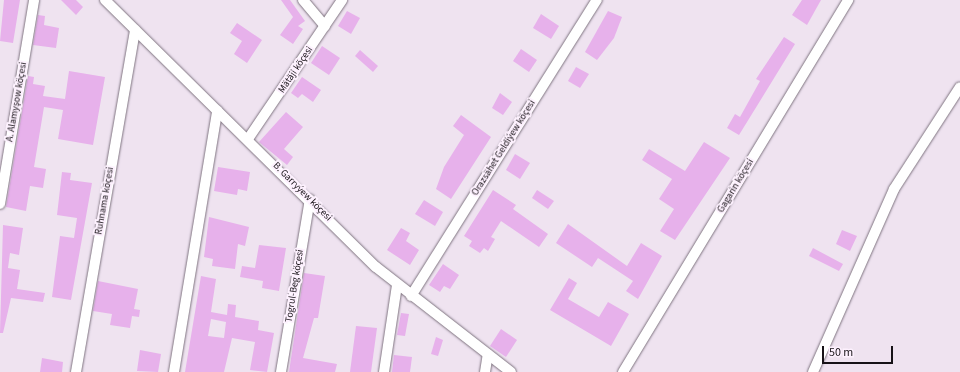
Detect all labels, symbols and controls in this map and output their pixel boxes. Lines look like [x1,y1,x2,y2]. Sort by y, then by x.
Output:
street label: Mätäji köçesi [276,44,316,96]
street label: A. Alamyşow köçesi [4,61,30,143]
street label: Orazsähet Geldiýew köçesi [470,98,538,198]
street label: Gagarin köçesi [715,157,757,215]
street label: B. Garryýew köçesi [270,160,334,224]
street label: Ruhnama köçesi [93,166,117,236]
street label: Togrul-Beg köçesi [283,249,307,323]
scale bar [824,338,895,364]
text: 50 m [829,344,853,361]

